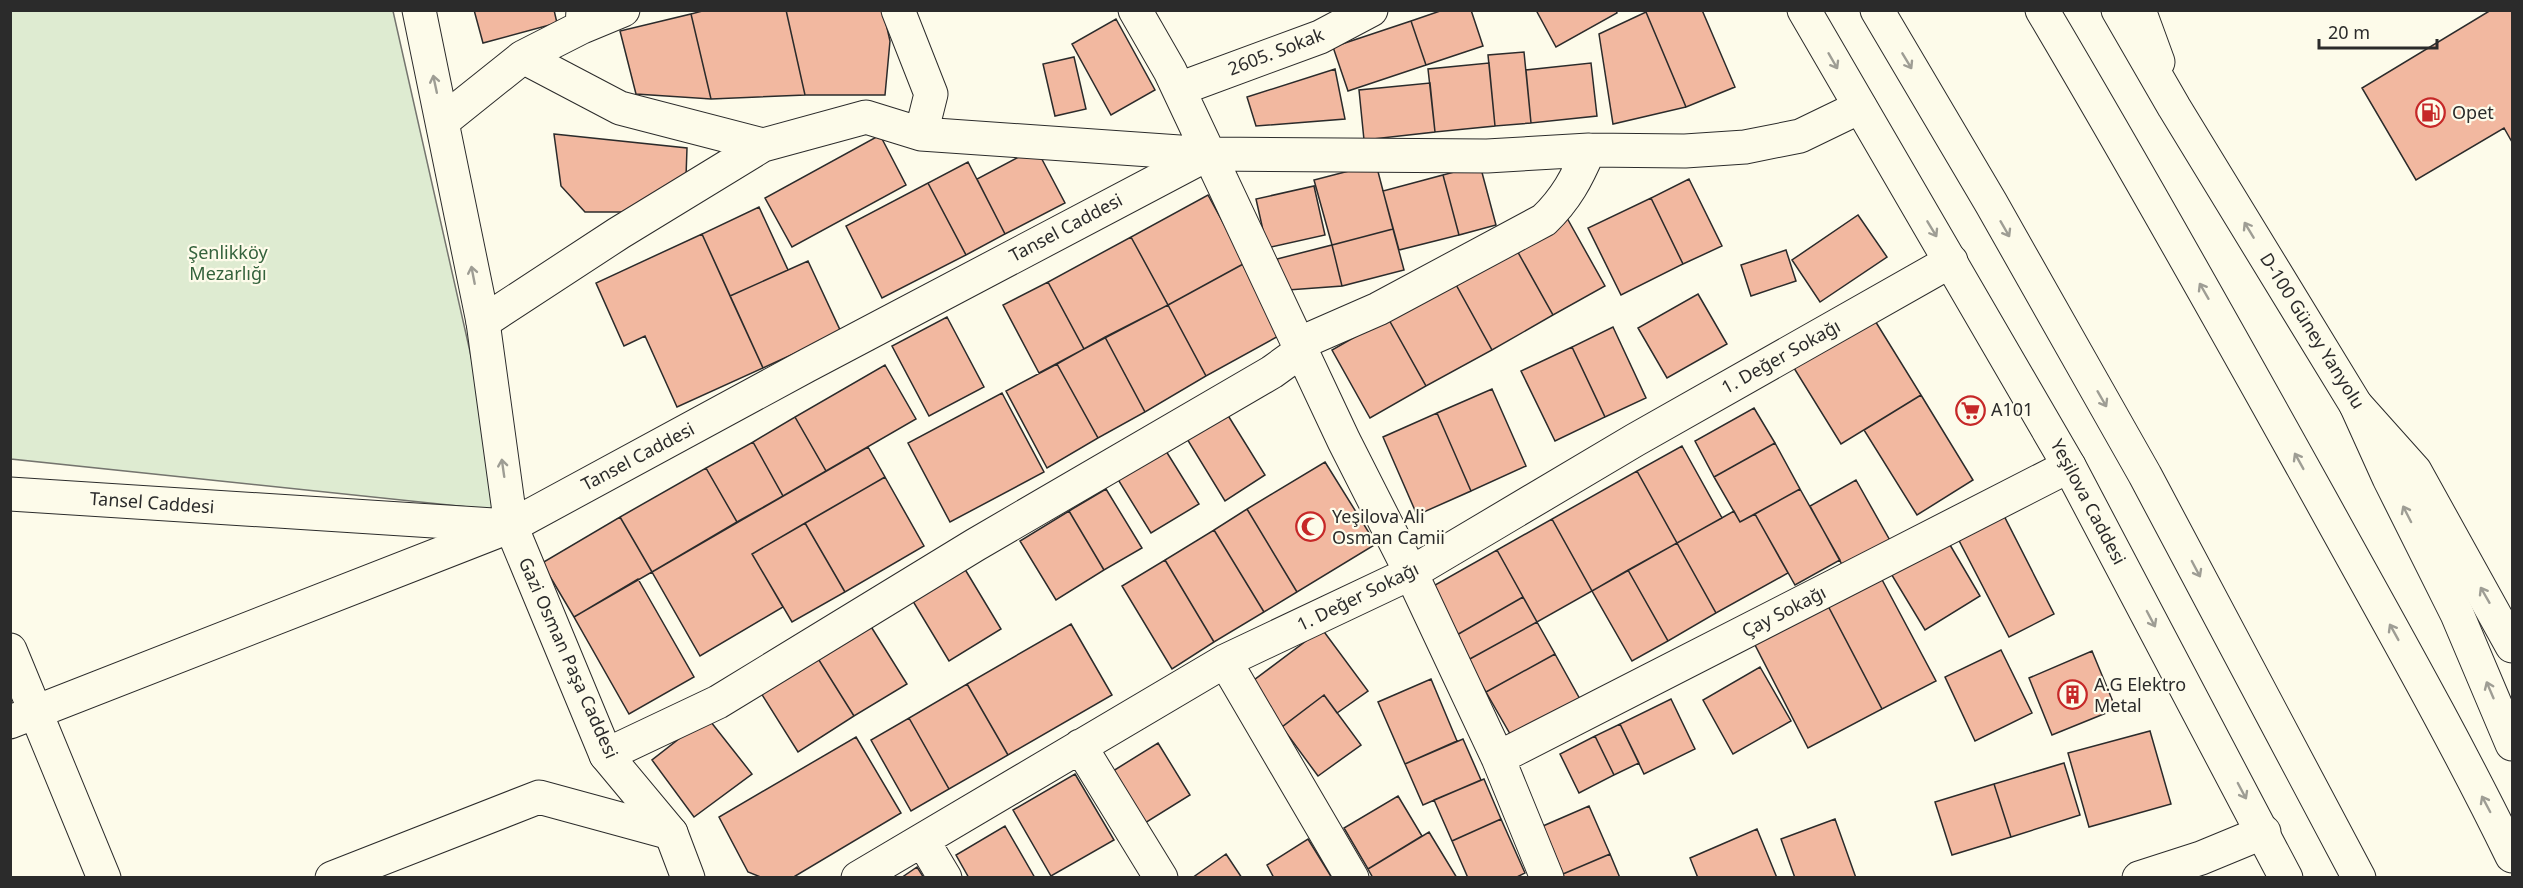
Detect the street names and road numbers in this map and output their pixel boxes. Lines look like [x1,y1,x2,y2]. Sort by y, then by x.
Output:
street label: 2605. Sokak [1224,22,1327,80]
street label: Tansel Caddesi [1005,187,1126,267]
street label: D-100 Güney Yanyolu [2255,248,2371,413]
street label: 1. Değer Sokağı [1717,313,1844,399]
street label: Tansel Caddesi [577,416,698,496]
street label: Yeşilova Caddesi [2046,435,2132,568]
street label: Tansel Caddesi [89,486,215,518]
street label: Gazi Osman Paşa Caddesi [514,553,624,762]
street label: 1. Değer Sokağı [1293,556,1422,636]
street label: Çay Sokağı [1737,580,1830,643]

